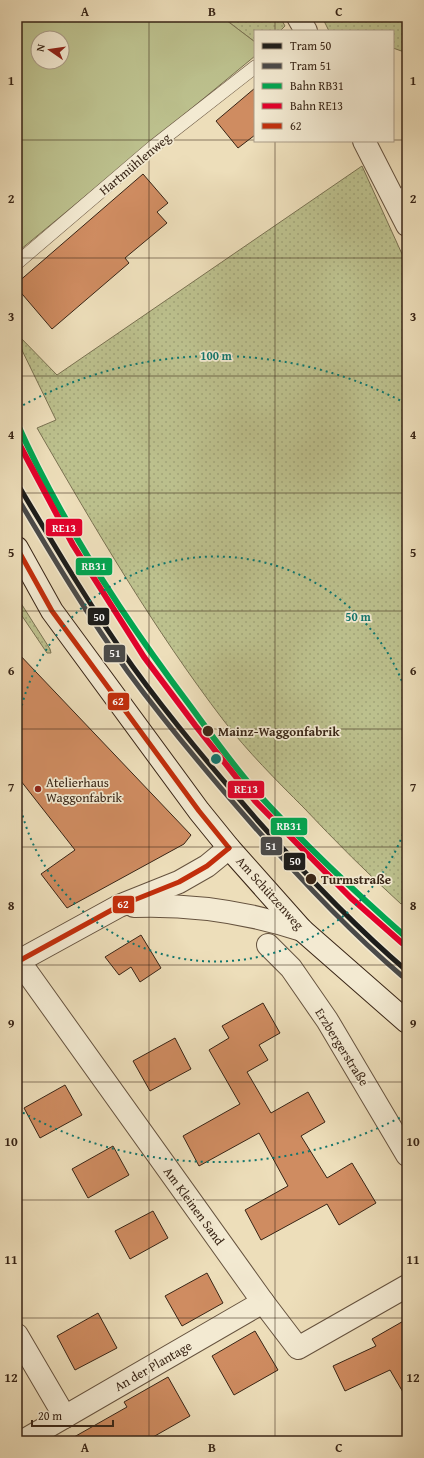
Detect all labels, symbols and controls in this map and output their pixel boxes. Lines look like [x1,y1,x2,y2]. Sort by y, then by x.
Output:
text: A [81,2,90,21]
text: B [208,2,216,21]
text: C [335,2,343,21]
north arrow [30,30,70,70]
legend [254,30,394,142]
text: Tram 50 [290,37,331,54]
text: N [32,42,49,53]
text: Tram 51 [290,57,331,74]
text: 1 [8,71,14,90]
text: 1 [410,71,416,90]
text: Bahn RB31 [290,77,344,94]
text: Bahn RE13 [290,97,343,114]
text: 62 [290,117,302,134]
street label: Hartmühlenweg [95,128,175,200]
text: 2 [8,189,15,208]
text: 2 [410,189,417,208]
text: 3 [8,307,14,326]
text: 3 [410,307,416,326]
text: 100 m [200,347,233,364]
text: 4 [8,425,15,444]
text: 4 [410,425,417,444]
line badge: RE13 [45,518,83,537]
text: RE13 [52,520,76,536]
text: 5 [8,543,15,562]
text: 5 [410,543,417,562]
line badge: RB31 [75,557,113,576]
text: RB31 [81,558,107,574]
line badge: 50 [87,607,110,626]
text: 50 m [345,608,371,625]
text: 50 [93,609,105,625]
line badge: 51 [103,644,126,663]
text: 51 [109,645,121,661]
text: 6 [8,661,15,680]
text: 6 [410,661,417,680]
line badge: 62 [107,692,130,711]
text: 62 [112,693,124,709]
place label: Mainz-Waggonfabrik [218,722,340,741]
marker: Mainz-Waggonfabrik [201,724,215,738]
centre of rings [209,752,223,766]
place label: Atelierhaus Waggonfabrik [46,773,123,807]
text: 7 [8,778,15,797]
text: 7 [410,778,417,797]
line badge: RE13 [227,780,265,799]
text: RE13 [234,781,258,797]
marker: Atelierhaus Waggonfabrik [33,784,43,794]
line badge: RB31 [270,817,308,836]
text: RB31 [276,818,302,834]
line badge: 51 [260,836,283,856]
text: 51 [265,838,277,854]
street label: Am Schützenweg [232,852,308,934]
line badge: 50 [283,852,306,871]
text: 50 [289,853,301,869]
place label: Turmstraße [321,870,391,889]
marker: Turmstraße [304,872,318,886]
line badge: 62 [112,895,135,914]
text: 8 [8,896,15,915]
text: 62 [117,896,129,912]
text: 8 [410,896,417,915]
street label: Erzbergerstraße [310,1004,374,1090]
text: 9 [8,1014,15,1033]
text: 9 [410,1014,417,1033]
text: 10 [4,1132,18,1151]
text: 10 [406,1132,420,1151]
street label: Am Kleinen Sand [159,1163,229,1249]
text: 11 [4,1250,18,1269]
text: 11 [406,1250,420,1269]
street label: An der Plantage [111,1336,195,1396]
text: 12 [4,1368,18,1387]
text: 12 [406,1368,420,1387]
scale bar [32,1402,113,1428]
text: 20 m [38,1407,62,1424]
text: A [81,1438,90,1457]
text: B [208,1438,216,1457]
text: C [335,1438,343,1457]

